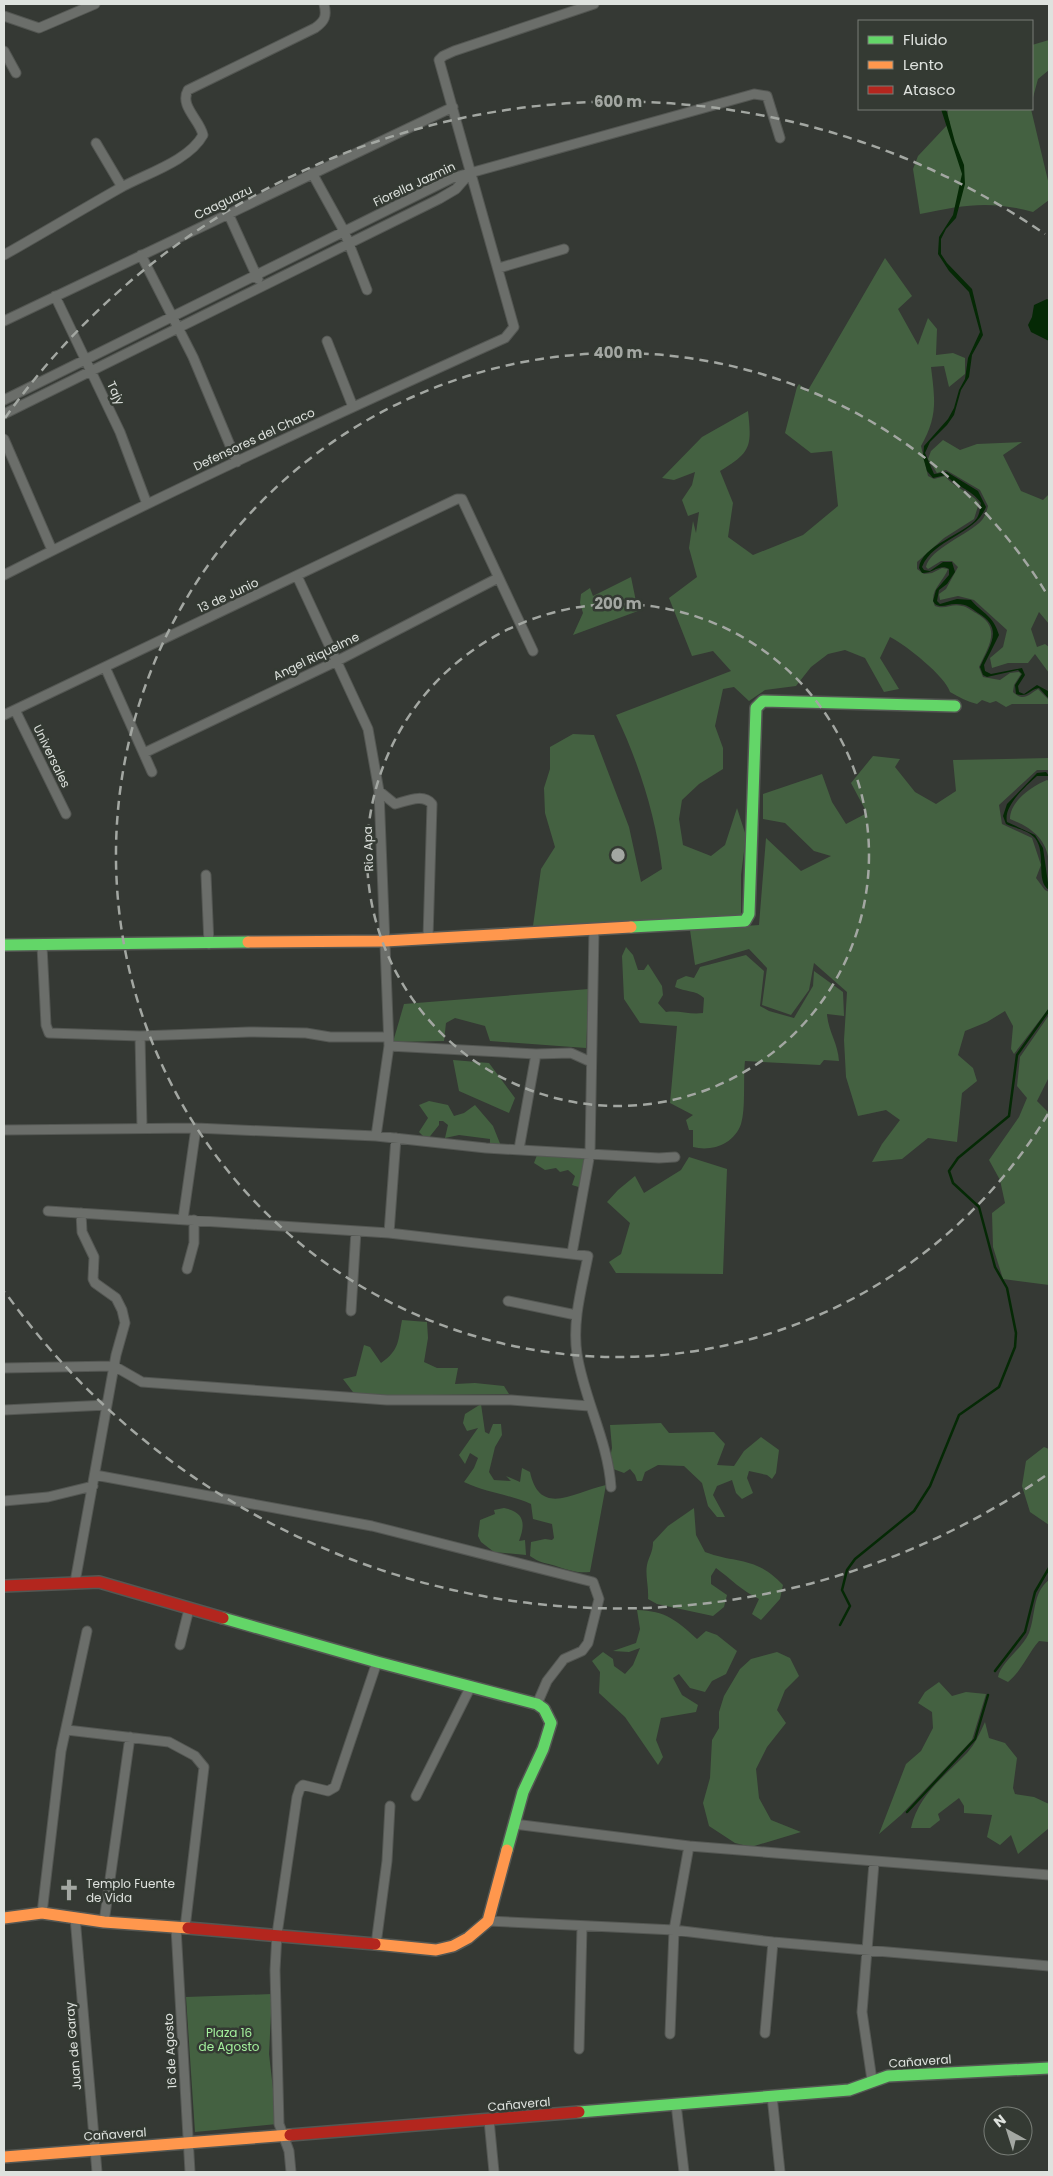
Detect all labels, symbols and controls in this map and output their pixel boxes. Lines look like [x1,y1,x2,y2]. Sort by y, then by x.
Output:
legend [858,20,1033,110]
text: Fluido [903,29,947,50]
text: Lento [903,54,943,75]
text: Atasco [903,79,955,100]
text: 600 m [594,91,642,112]
street label: Fiorella Jazmin [370,158,458,210]
street label: Caaguazu [191,181,255,223]
text: 400 m [594,342,643,363]
street label: Tajy [103,378,129,408]
street label: Defensores del Chaco [191,403,318,475]
street label: 13 de Junio [195,573,261,616]
text: 200 m [594,593,642,614]
street label: Angel Riquelme [270,628,362,684]
street label: Universales [29,722,75,790]
street label: Rio Apa [359,826,377,872]
centre of rings [609,846,627,864]
place label: Templo Fuente de Vida [86,1875,175,1906]
church icon: Templo Fuente de Vida [56,1877,82,1903]
street label: Juan de Garay [61,2001,85,2091]
street label: 16 de Agosto [160,2012,180,2089]
park label: Plaza 16 de Agosto [199,2024,260,2055]
street label: Cañaveral [888,2050,952,2072]
street label: Cañaveral [487,2093,551,2115]
north arrow [983,2106,1033,2156]
text: N [989,2110,1010,2132]
street label: Cañaveral [83,2123,147,2145]

